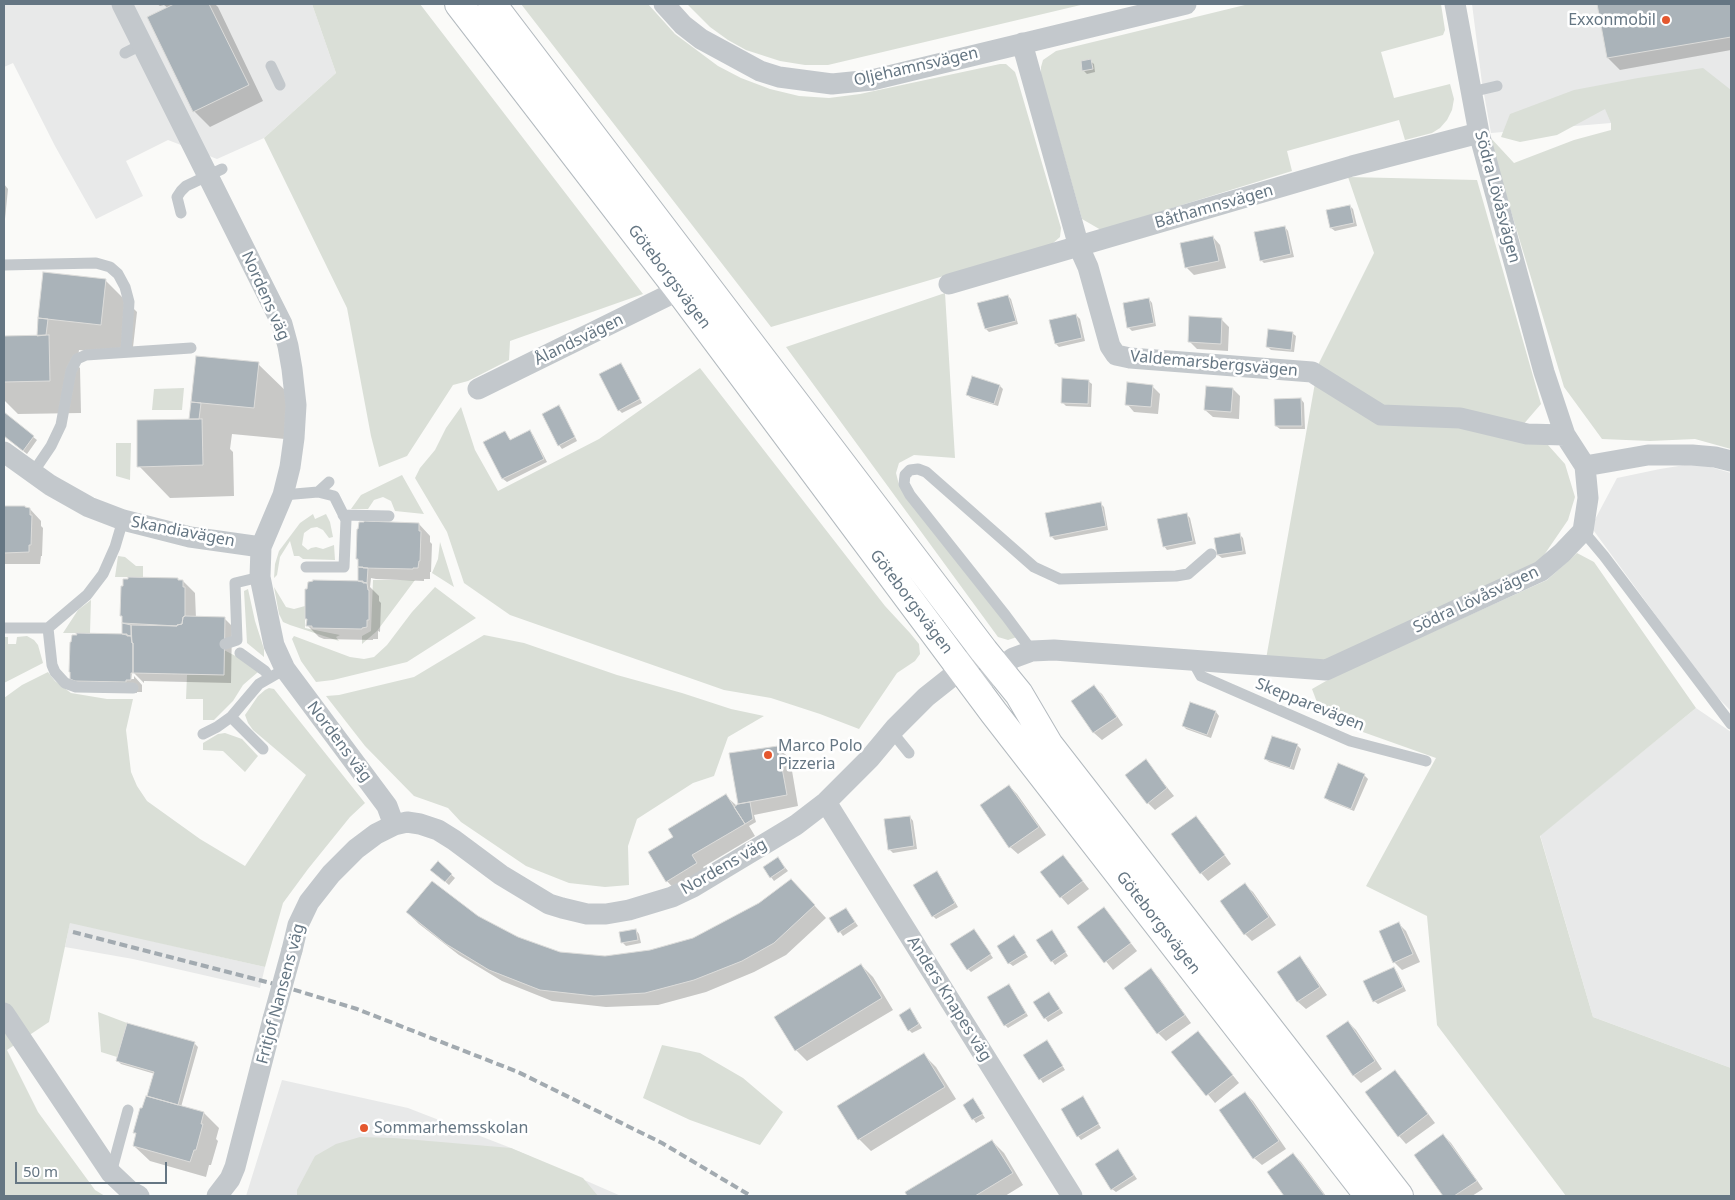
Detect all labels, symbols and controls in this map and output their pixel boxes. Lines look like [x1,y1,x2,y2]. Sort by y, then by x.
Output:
place label: Exxonmobil [1568,10,1656,30]
marker: Exxonmobil [1660,14,1672,26]
street label: Oljehamnsvägen [852,43,980,91]
street label: Södra Lövåsvägen [1470,129,1524,265]
street label: Båthamnsvägen [1153,181,1275,233]
street label: Göteborgsvägen [624,221,714,333]
street label: Nordens väg [237,248,293,344]
street label: Ålandsvägen [531,310,627,370]
street label: Valdemarsbergsvägen [1129,347,1299,381]
street label: Skandiavägen [130,513,236,551]
street label: Göteborgsvägen [866,546,956,658]
street label: Södra Lövåsvägen [1410,563,1542,637]
street label: Skepparevägen [1253,674,1367,736]
street label: Nordens väg [303,698,375,786]
place label: Marco Polo Pizzeria [778,736,862,774]
marker: Marco Polo Pizzeria [762,749,774,761]
street label: Nordens väg [678,835,770,899]
street label: Göteborgsvägen [1112,868,1204,978]
street label: Fritjof Nansens väg [253,922,309,1066]
street label: Anders Knapes väg [903,933,995,1065]
place label: Sommarhemsskolan [374,1118,528,1138]
marker: Sommarhemsskolan [358,1122,370,1134]
scale bar [18,1152,170,1184]
text: 50 m [23,1161,58,1181]

